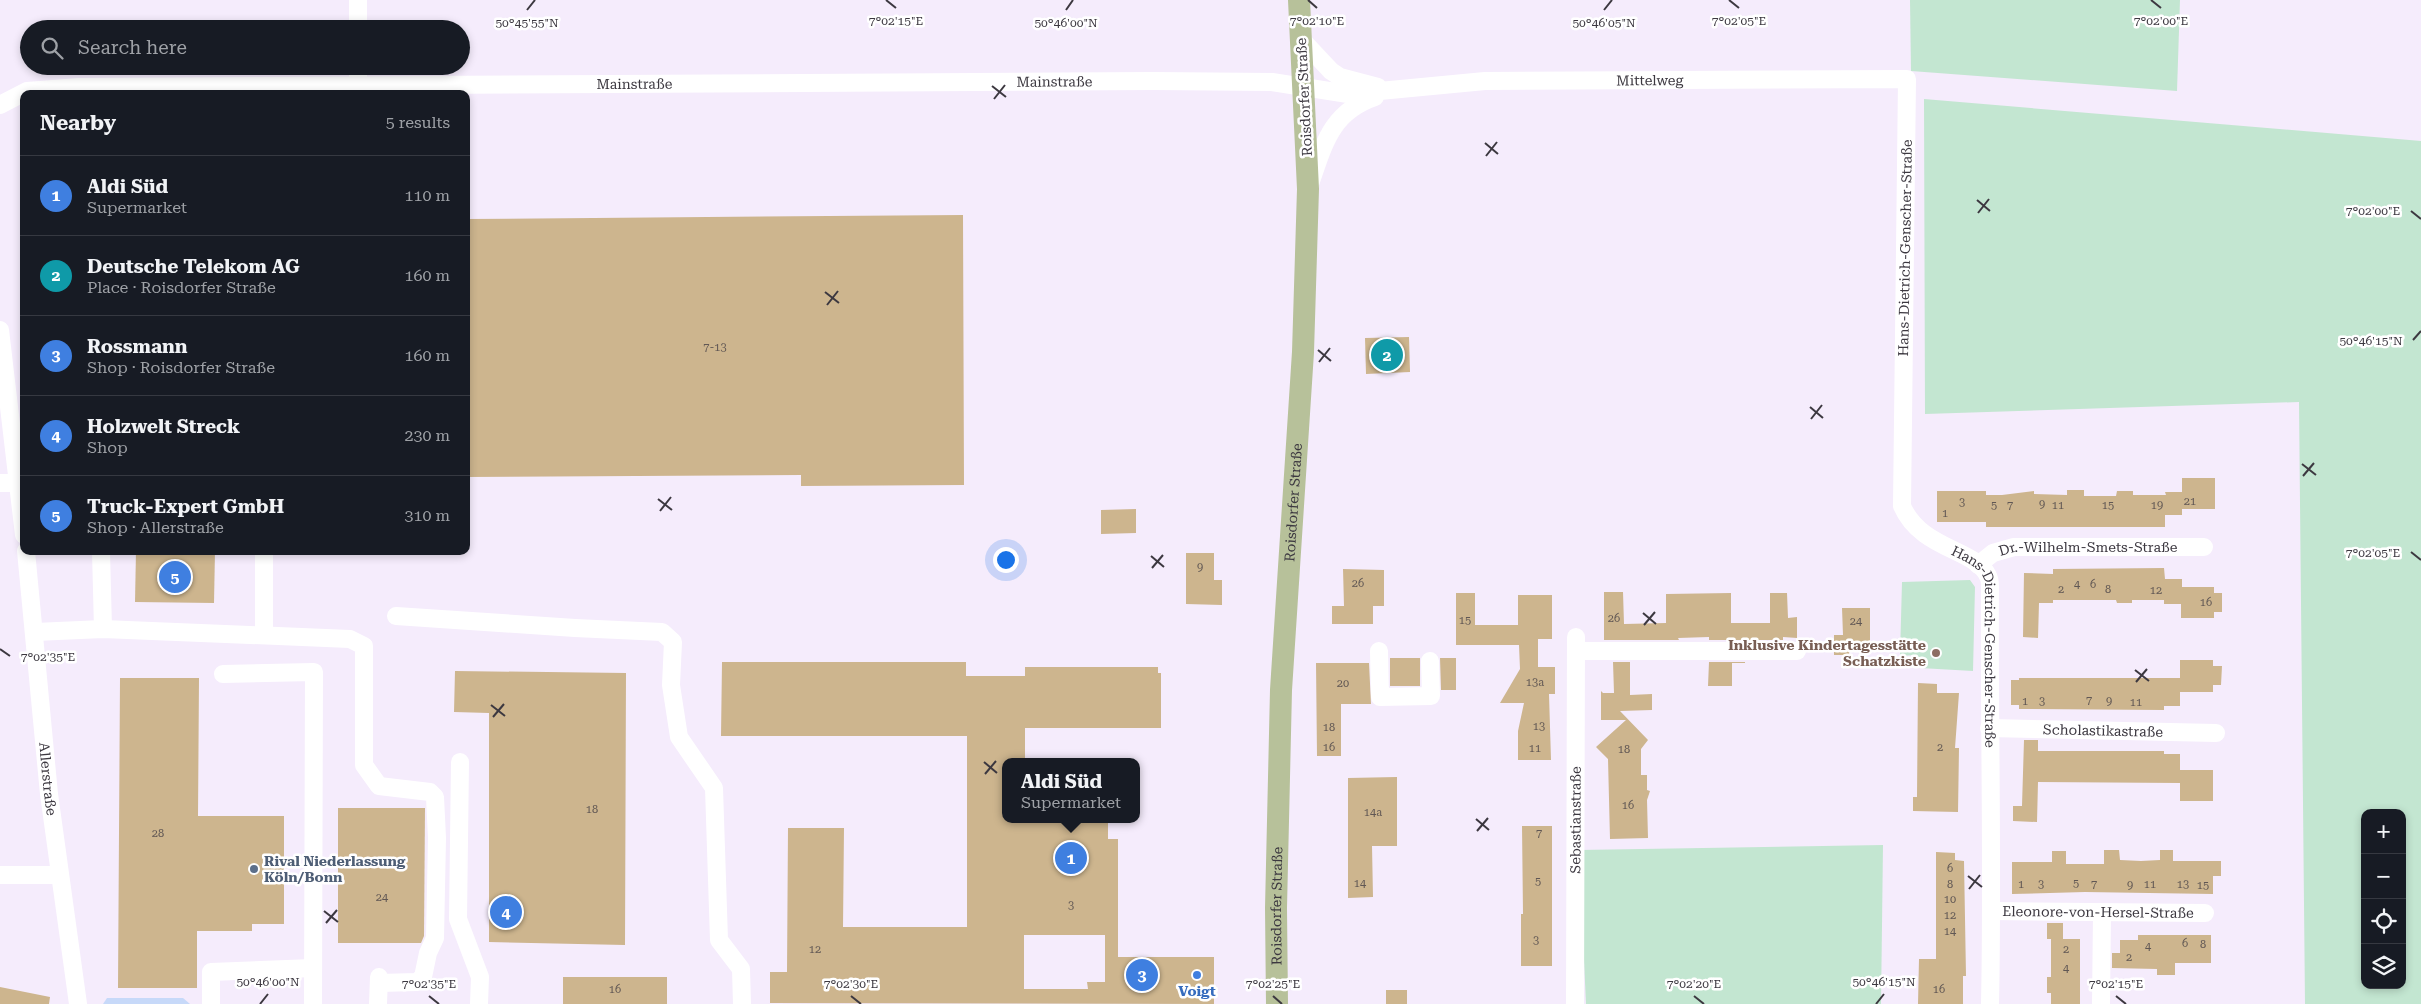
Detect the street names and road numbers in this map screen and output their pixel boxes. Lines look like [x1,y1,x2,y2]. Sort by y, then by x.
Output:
street label: Roisdorfer Straße [1293,37,1315,157]
street label: Mittelweg [1616,72,1683,88]
street label: Mainstraße [1016,73,1093,90]
street label: Mainstraße [596,76,673,92]
street label: Hans-Dietrich-Genscher-Straße [1895,139,1915,357]
street label: Roisdorfer Straße [1281,442,1305,562]
street label: Dr.-Wilhelm-Smets-Straße [1997,539,2178,559]
street label: Hans-Dietrich-Genscher-Straße [1949,542,1998,748]
street label: Scholastikastraße [2043,721,2164,740]
street label: Allerstraße [36,742,60,817]
street label: Sebastianstraße [1567,766,1584,874]
street label: Roisdorfer Straße [1268,846,1285,965]
street label: Eleonore-von-Hersel-Straße [2002,903,2194,921]

